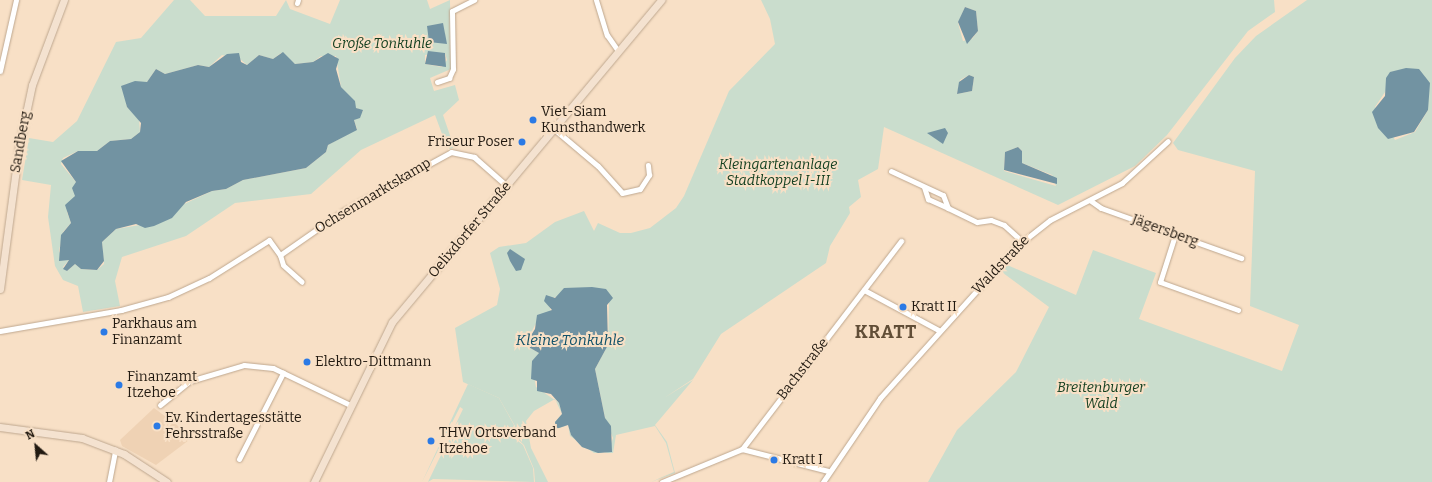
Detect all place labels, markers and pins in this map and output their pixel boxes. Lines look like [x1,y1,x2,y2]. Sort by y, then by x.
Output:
place label: Viet-Siam Kunsthandwerk [541,104,645,136]
marker: Viet-Siam Kunsthandwerk [528,115,538,125]
place label: Friseur Poser [427,134,514,150]
marker: Friseur Poser [517,137,527,147]
place label: Kratt II [911,299,957,315]
marker: Kratt II [898,302,908,312]
place label: Parkhaus am Finanzamt [112,316,197,348]
marker: Parkhaus am Finanzamt [99,327,109,337]
place label: Elektro-Dittmann [315,354,431,370]
marker: Elektro-Dittmann [302,357,312,367]
place label: Finanzamt Itzehoe [127,369,197,402]
marker: Finanzamt Itzehoe [114,380,124,390]
place label: Ev. Kindertagesstätte Fehrsstraße [165,410,302,442]
marker: Ev. Kindertagesstätte Fehrsstraße [152,421,162,431]
place label: THW Ortsverband Itzehoe [439,425,556,458]
marker: THW Ortsverband Itzehoe [426,436,436,446]
place label: Kratt I [782,452,823,468]
marker: Kratt I [769,455,779,465]

